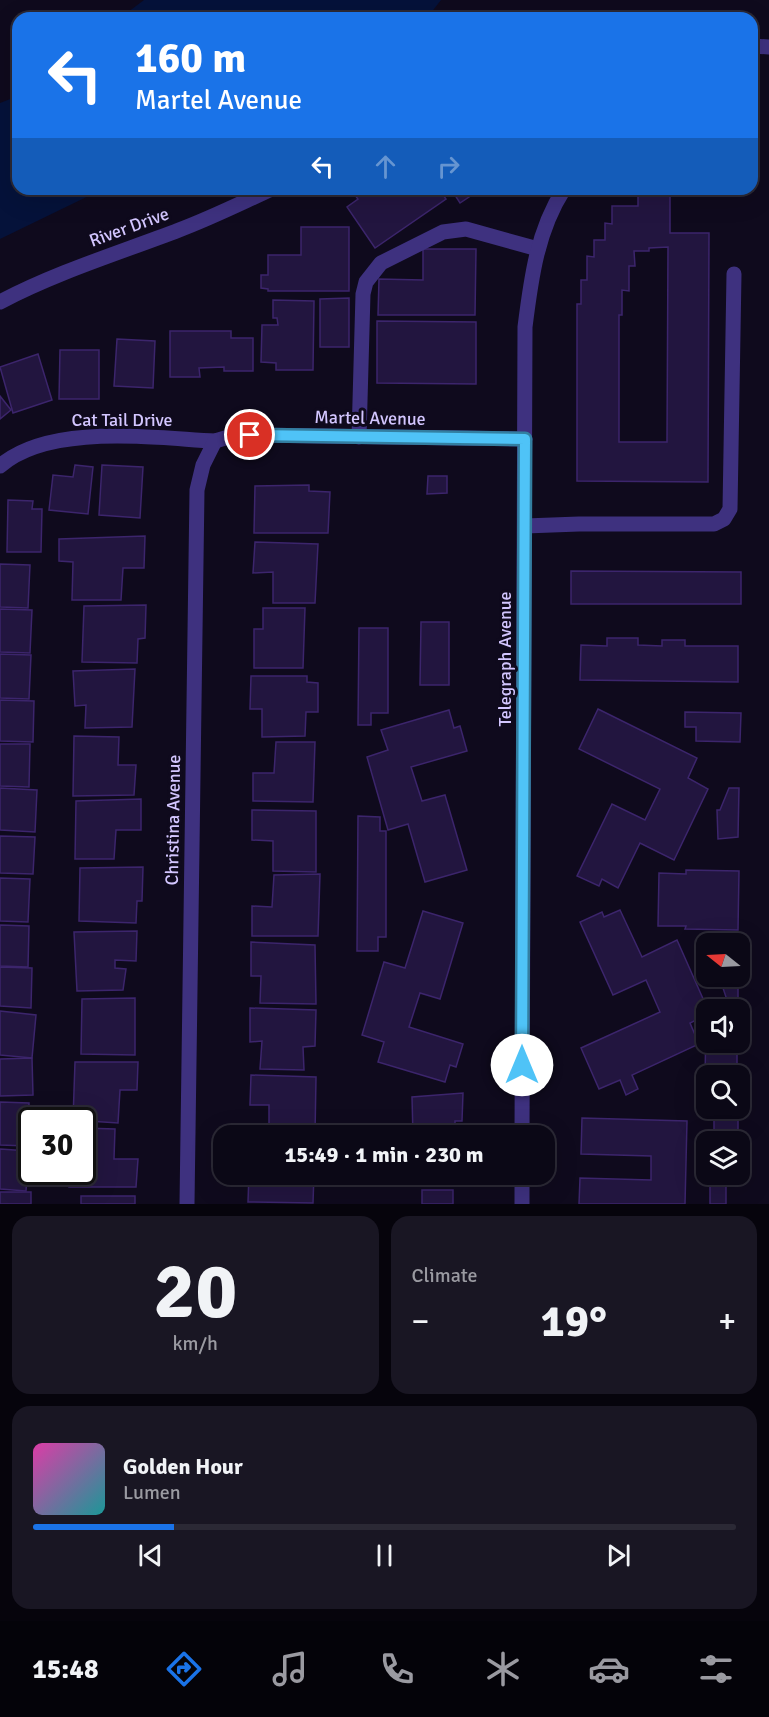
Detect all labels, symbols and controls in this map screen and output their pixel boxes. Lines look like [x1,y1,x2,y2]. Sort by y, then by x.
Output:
text: 160 m [135,33,246,84]
icon: left [36,36,114,114]
text: Martel Avenue [135,84,302,117]
icon: left [306,150,339,183]
icon: ahead [369,150,402,183]
icon: right [432,150,465,183]
street label: River Drive [86,202,172,252]
street label: Martel Avenue [314,406,426,430]
street label: Cat Tail Drive [71,409,173,431]
pin [224,409,275,460]
icon: arrive [233,418,266,451]
street label: Telegraph Avenue [494,591,516,727]
street label: Christina Avenue [161,754,185,886]
north arrow [696,933,750,987]
map controls [696,933,750,1185]
button: sound [696,999,750,1053]
position arrow [490,1033,554,1097]
button: search [696,1065,750,1119]
speed limit sign: 30 [18,1107,96,1185]
button: layers [696,1131,750,1185]
text: 15:49 · 1 min · 230 m [284,1141,484,1168]
text: 20 [153,1244,237,1340]
text: Climate [412,1263,477,1288]
text: 19° [540,1294,607,1349]
text: − [412,1301,429,1342]
text: + [718,1301,736,1342]
text: km/h [173,1331,218,1356]
text: Golden Hour [123,1453,243,1480]
text: Lumen [123,1480,181,1505]
icon: previous [134,1539,167,1572]
icon: pause [368,1539,401,1572]
icon: next [602,1539,635,1572]
icon: directions [163,1648,205,1690]
icon: music [269,1648,311,1690]
icon: phone [376,1648,418,1690]
icon: climate [482,1648,524,1690]
icon: car [588,1648,630,1690]
icon: filters [695,1648,737,1690]
text: 15:48 [32,1653,98,1686]

